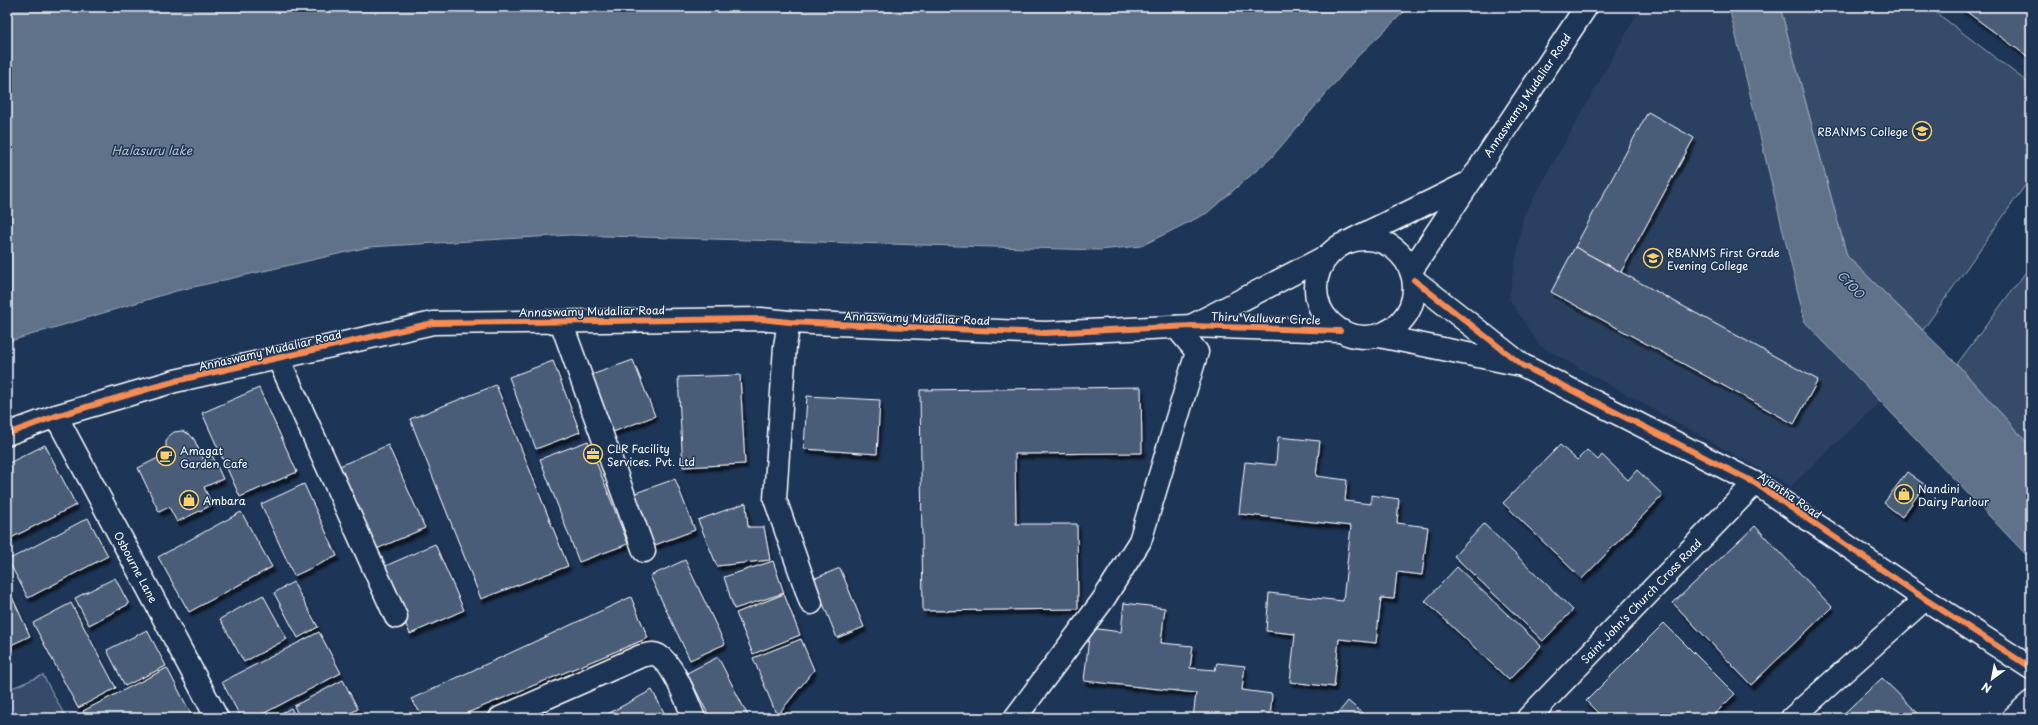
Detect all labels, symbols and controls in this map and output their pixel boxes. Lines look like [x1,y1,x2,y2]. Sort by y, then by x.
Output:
street label: Annaswamy Mudaliar Road [1479,30,1575,160]
school or university icon: RBANMS College [1911,120,1933,142]
place label: RBANMS College [1817,123,1908,140]
water label: Halasuru lake [112,141,193,159]
place label: RBANMS First Grade Evening College [1667,244,1780,274]
school or university icon: RBANMS First Grade Evening College [1642,247,1664,269]
water label: C100 [1834,266,1869,303]
street label: Annaswamy Mudaliar Road [519,301,665,321]
street label: Annaswamy Mudaliar Road [844,307,990,329]
street label: Thiru Valluvar Circle [1211,308,1321,328]
street label: Annaswamy Mudaliar Road [197,325,343,375]
place label: CLR Facility Services. Pvt. Ltd [607,440,695,470]
place label: Amagat Garden Cafe [180,442,248,472]
office icon: CLR Facility Services. Pvt. Ltd [582,443,604,465]
cafe icon: Amagat Garden Cafe [155,445,177,467]
street label: Ajantha Road [1755,467,1825,523]
place label: Nandini Dairy Parlour [1918,480,1990,510]
shop icon: Nandini Dairy Parlour [1893,483,1915,505]
shop icon: Ambara [178,489,200,511]
place label: Ambara [203,492,246,509]
street label: Osbourne Lane [110,528,162,606]
street label: Saint John's Church Cross Road [1577,535,1705,667]
north arrow [1972,659,2012,699]
text: N [1978,678,1995,697]

